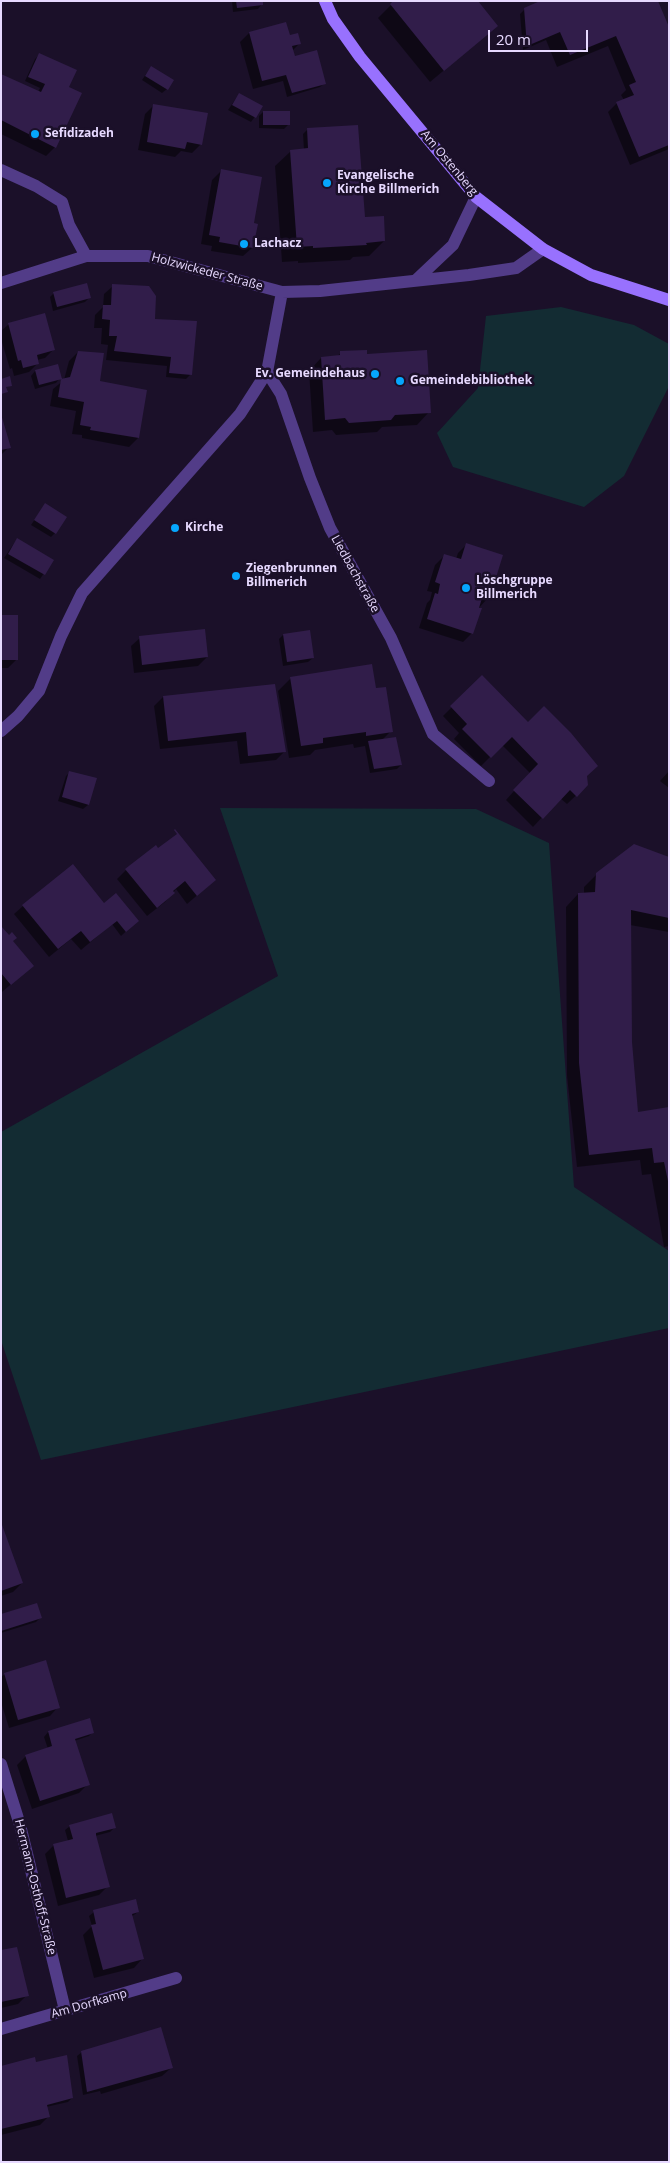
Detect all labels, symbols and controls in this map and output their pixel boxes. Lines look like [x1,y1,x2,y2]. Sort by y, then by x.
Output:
scale bar [490,20,590,52]
text: 20 m [496,29,531,49]
place label: Sefidizadeh [45,127,114,141]
street label: Am Ostenberg [418,127,480,199]
marker: Sefidizadeh [29,128,41,140]
place label: Evangelische Kirche Billmerich [337,169,439,197]
marker: Evangelische Kirche Billmerich [321,177,333,189]
place label: Lachacz [254,237,301,251]
marker: Lachacz [238,238,250,250]
street label: Holzwickeder Straße [150,250,264,294]
place label: Ev. Gemeindehaus [255,367,365,381]
marker: Ev. Gemeindehaus [369,368,381,380]
place label: Gemeindebibliothek [410,374,532,388]
marker: Gemeindebibliothek [394,375,406,387]
place label: Kirche [185,521,223,535]
marker: Kirche [169,522,181,534]
street label: Liedbachstraße [328,533,382,615]
place label: Ziegenbrunnen Billmerich [246,562,337,590]
marker: Ziegenbrunnen Billmerich [230,570,242,582]
place label: Löschgruppe Billmerich [476,574,553,602]
marker: Löschgruppe Billmerich [460,582,472,594]
street label: Hermann-Osthoff-Straße [11,1818,59,1956]
street label: Am Dorfkamp [49,1986,129,2022]

